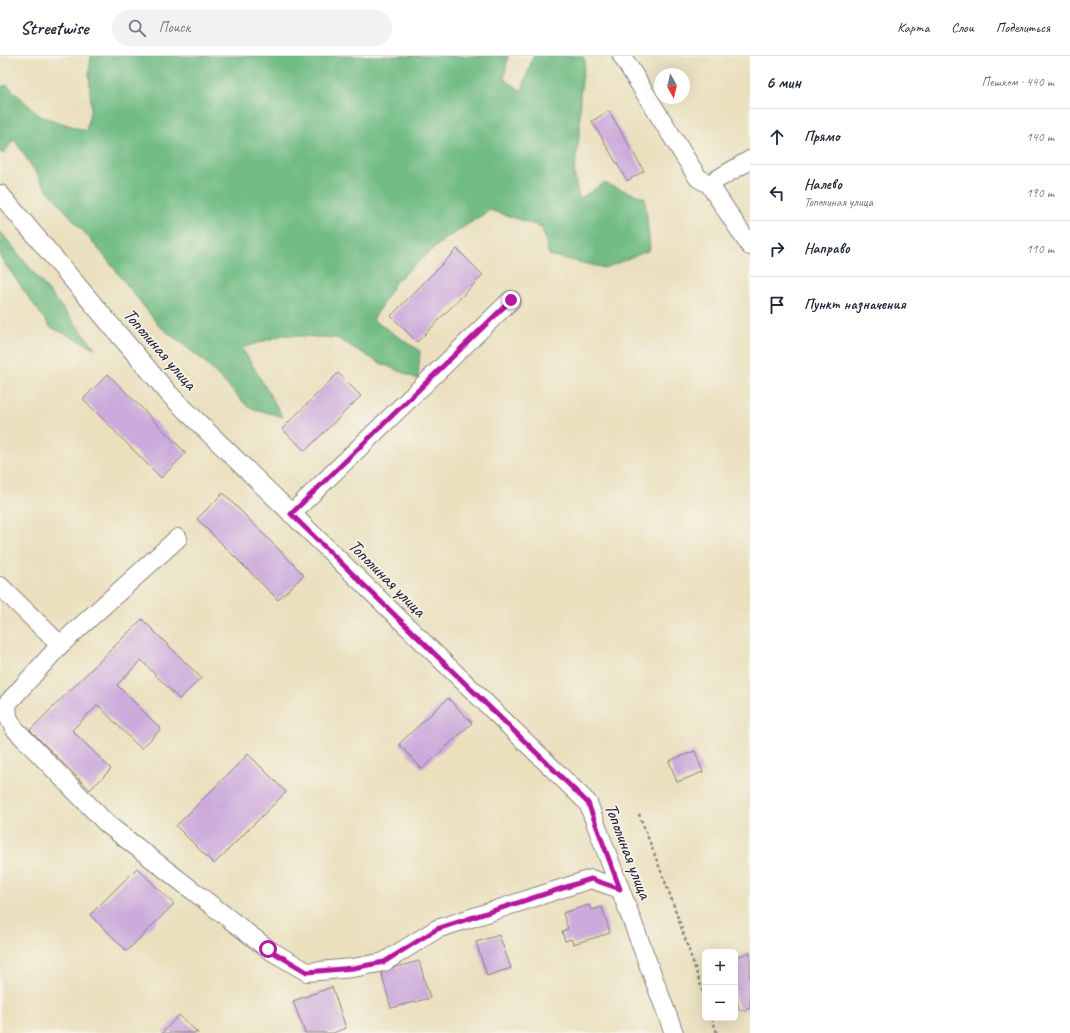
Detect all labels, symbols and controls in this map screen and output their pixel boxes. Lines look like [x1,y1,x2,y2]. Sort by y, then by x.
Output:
search box [112,10,392,46]
text: Streetwise [20,16,88,40]
icon: search [126,17,148,39]
text: Поиск [158,18,190,37]
text: Карта [897,19,929,36]
text: Слои [951,19,974,36]
text: Поделиться [996,19,1050,36]
north arrow [654,68,690,104]
text: 6 мин [766,72,801,93]
text: Пешком · 440 m [981,74,1054,90]
icon: ahead [766,126,788,148]
text: Прямо [804,127,840,146]
text: 140 m [1026,129,1054,145]
text: Налево [804,175,842,194]
icon: left [766,182,788,204]
text: 190 m [1026,185,1054,201]
text: Тополиная улица [804,194,873,210]
icon: right [766,238,788,260]
text: Направо [804,239,850,258]
text: 110 m [1026,241,1054,257]
route end [502,291,520,309]
icon: arrive [766,294,788,316]
text: Пункт назначения [804,295,906,314]
street label: Тополиная улица [118,303,203,396]
street label: Тополиная улица [343,534,432,623]
street label: Тополиная улица [599,800,658,904]
route start [259,940,277,958]
map controls [702,949,738,1021]
button: + [702,949,738,985]
button: − [702,985,738,1021]

